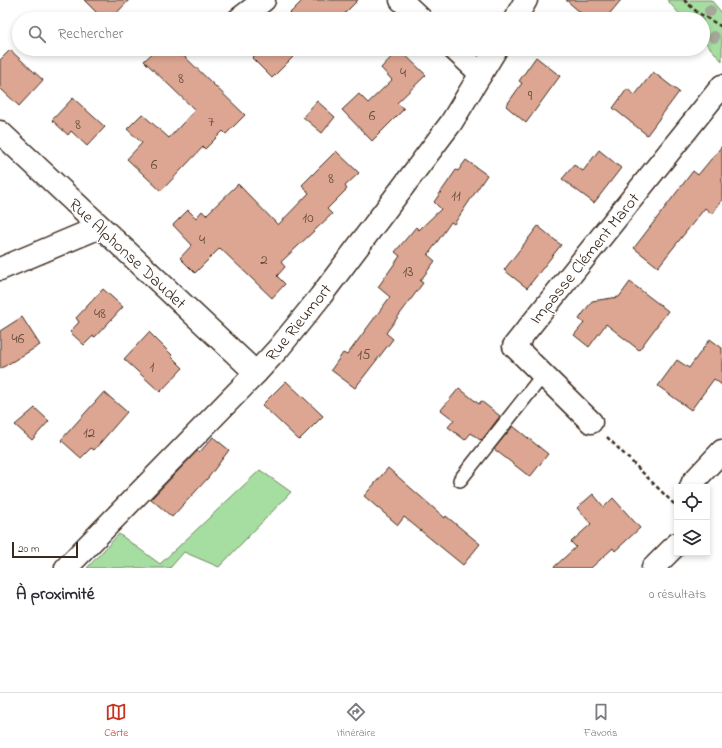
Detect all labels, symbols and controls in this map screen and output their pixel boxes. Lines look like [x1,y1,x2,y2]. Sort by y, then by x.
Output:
search box [12,12,710,56]
icon: search [26,23,48,45]
text: Rechercher [58,23,123,45]
house number: 4 [400,62,406,84]
house number: 8 [178,68,184,90]
house number: 9 [528,85,533,107]
house number: 6 [369,105,376,127]
house number: 7 [208,111,214,133]
house number: 8 [75,114,81,136]
house number: 6 [151,154,158,176]
house number: 8 [328,168,334,190]
house number: 11 [451,185,461,207]
street label: Impasse Clément Marot [524,187,646,330]
street label: Rue Alphonse Daudet [62,193,192,316]
house number: 10 [302,207,314,229]
house number: 4 [199,229,205,251]
house number: 2 [260,249,268,271]
house number: 13 [403,261,413,283]
street label: Rue Rieumort [260,278,339,367]
house number: 48 [94,303,106,325]
house number: 46 [12,328,25,350]
house number: 15 [357,344,371,366]
house number: 1 [150,356,155,378]
house number: 12 [83,422,96,444]
map controls [674,484,710,556]
button: locate [674,484,710,520]
button: layers [674,520,710,556]
scale bar [12,540,78,559]
text: 20 m [18,541,40,557]
text: À proximité [16,582,94,607]
text: 0 résultats [649,585,706,604]
tab: Carte [104,701,128,741]
tab: Itinéraire [337,701,375,741]
tab: Favoris [584,701,618,741]

